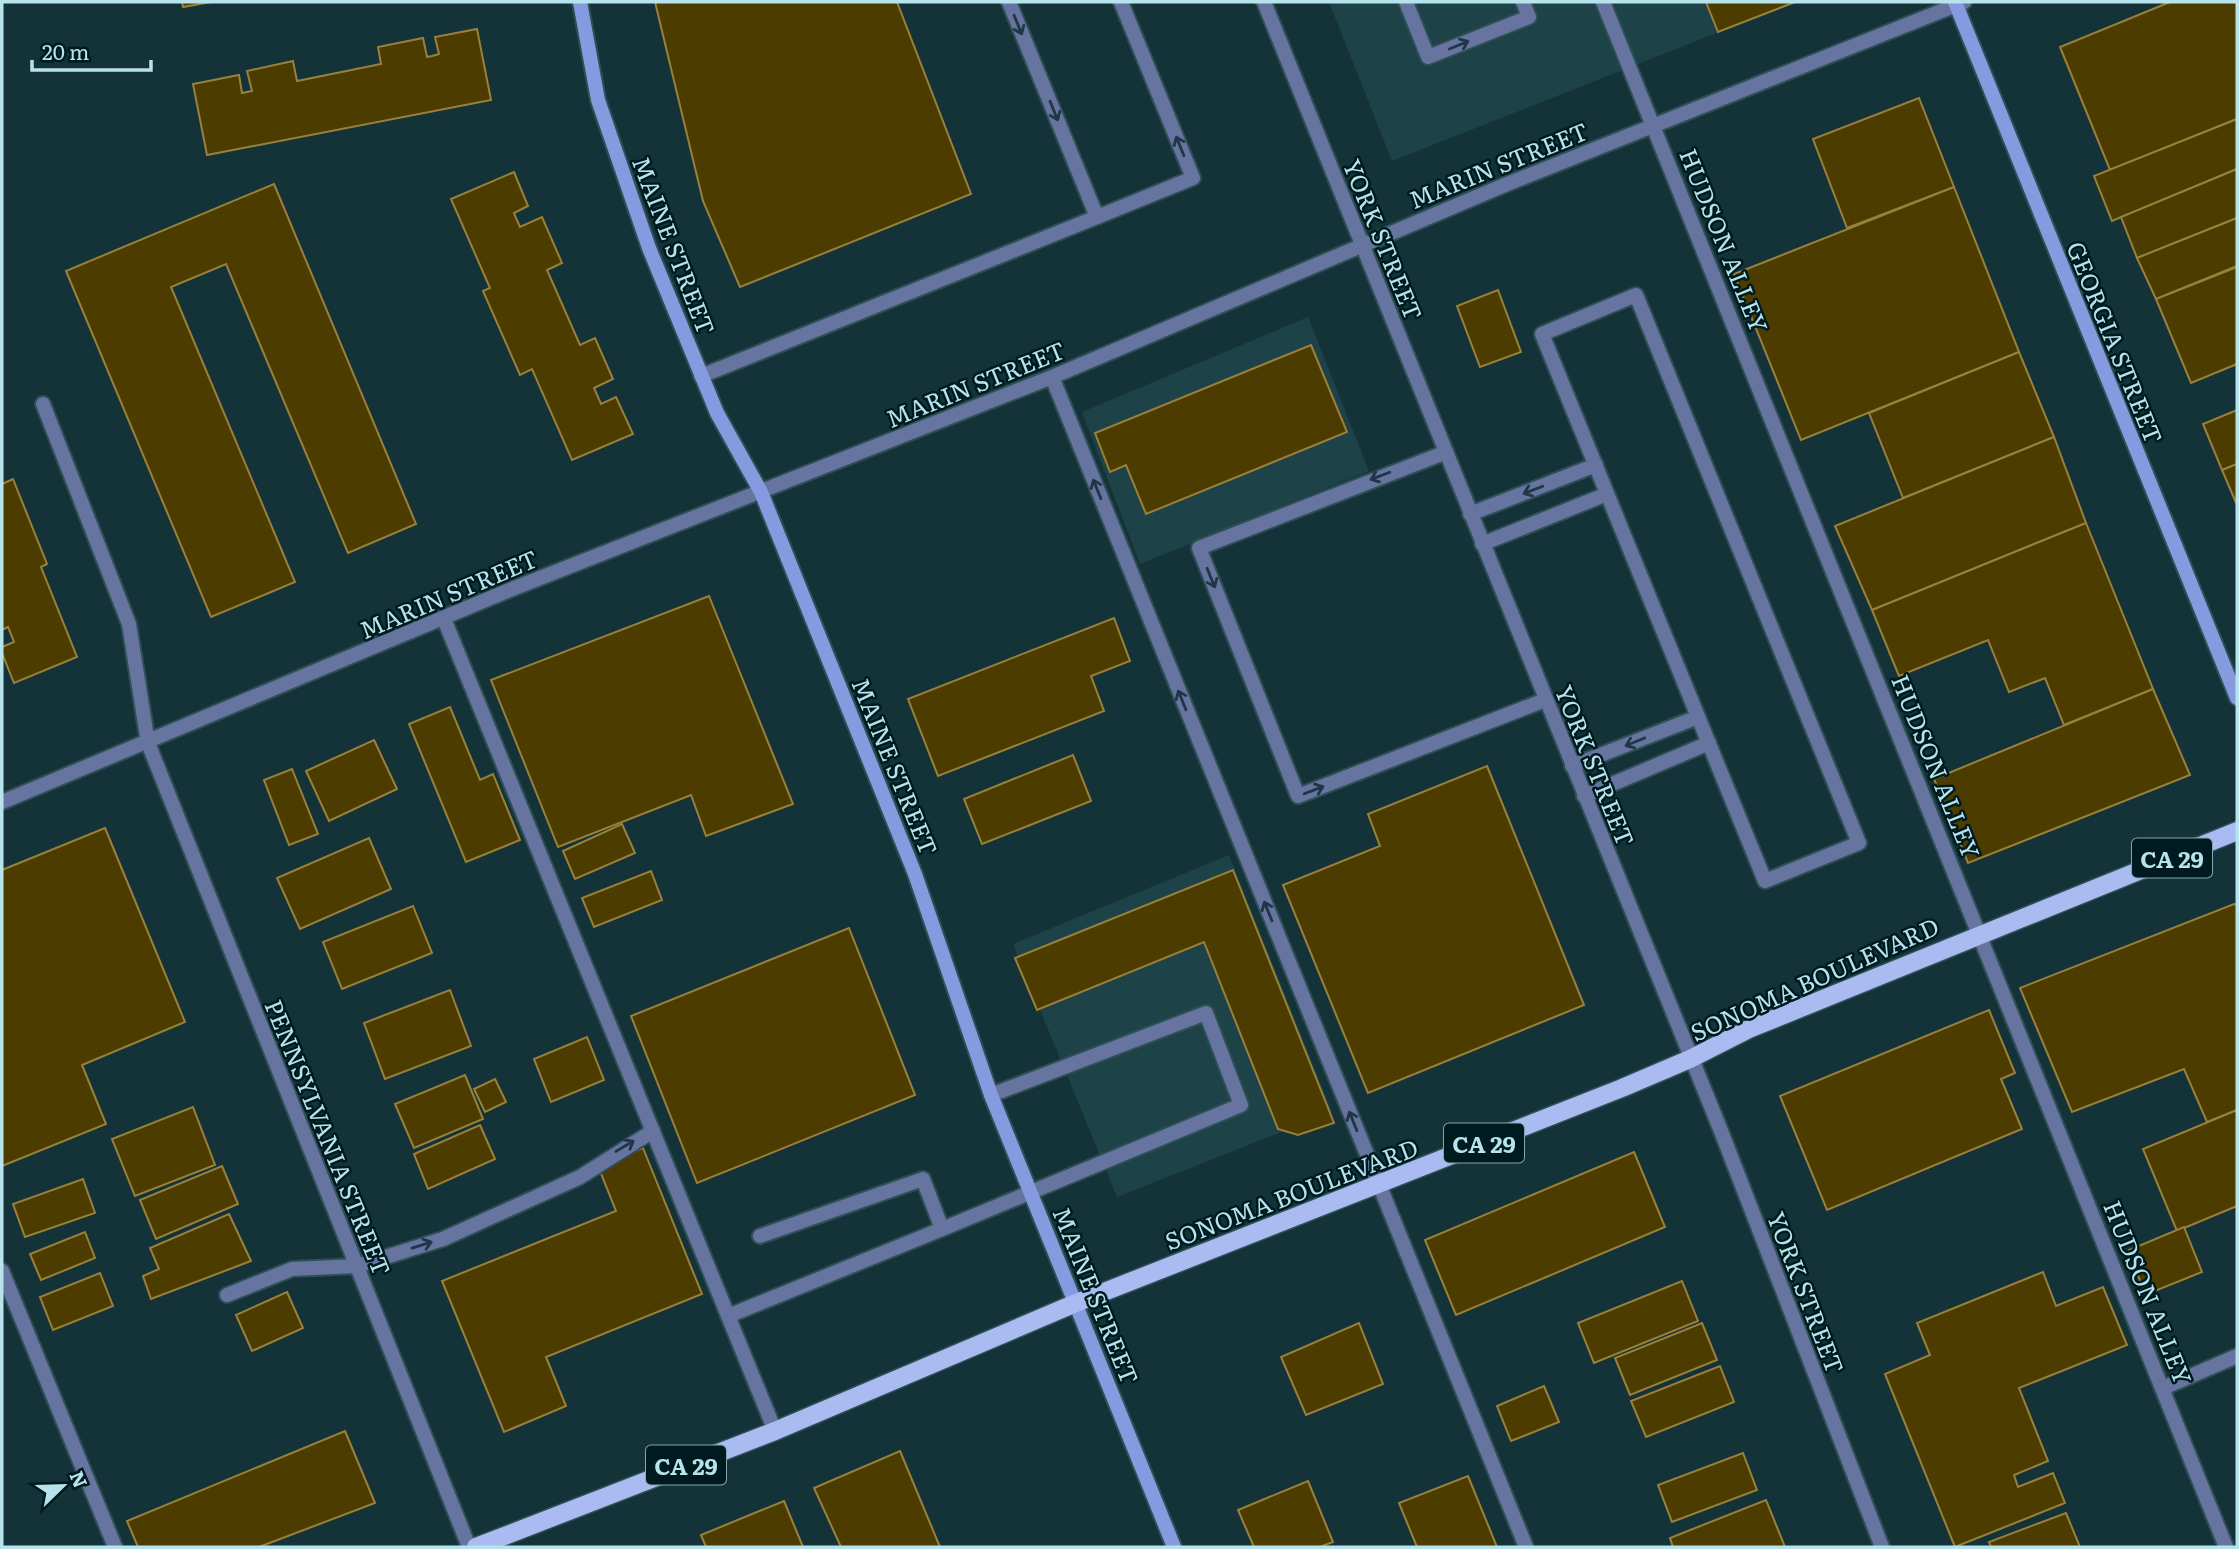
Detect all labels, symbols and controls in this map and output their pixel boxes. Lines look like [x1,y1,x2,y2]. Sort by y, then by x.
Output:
one-way arrow [1013,14,1026,35]
scale bar [32,28,150,72]
text: 20 m [42,35,89,66]
one-way arrow [1447,38,1469,51]
one-way arrow [1048,100,1061,121]
street label: MARIN STREET [1403,112,1593,216]
one-way arrow [1173,135,1186,157]
street label: HUDSON ALLEY [1672,143,1778,337]
street label: MAINE STREET [625,151,725,339]
street label: YORK STREET [1336,153,1432,325]
street label: GEORGIA STREET [2060,236,2172,448]
street label: MARIN STREET [880,331,1070,435]
one-way arrow [1370,470,1392,483]
one-way arrow [1089,479,1102,500]
one-way arrow [1523,484,1544,497]
street label: MARIN STREET [354,540,542,646]
one-way arrow [1205,566,1218,588]
street label: HUDSON ALLEY [1884,669,1990,863]
street label: MAINE STREET [845,672,947,860]
street label: YORK STREET [1548,679,1644,851]
one-way arrow [1175,689,1188,711]
one-way arrow [1625,736,1646,749]
one-way arrow [1302,782,1324,795]
road number: CA 29 [2132,838,2212,878]
one-way arrow [1260,900,1273,922]
street label: SONOMA BOULEVARD [1684,907,1944,1049]
street label: PENNSYLVANIA STREET [257,994,401,1280]
one-way arrow [1346,1111,1359,1133]
road number: CA 29 [1444,1124,1524,1162]
street label: SONOMA BOULEVARD [1159,1129,1423,1257]
one-way arrow [615,1139,635,1153]
street label: HUDSON ALLEY [2096,1195,2202,1389]
street label: MAINE STREET [1046,1201,1148,1389]
street label: YORK STREET [1760,1206,1854,1378]
one-way arrow [410,1238,432,1251]
road number: CA 29 [646,1446,726,1484]
north arrow [28,1451,98,1521]
text: N [64,1466,96,1492]

